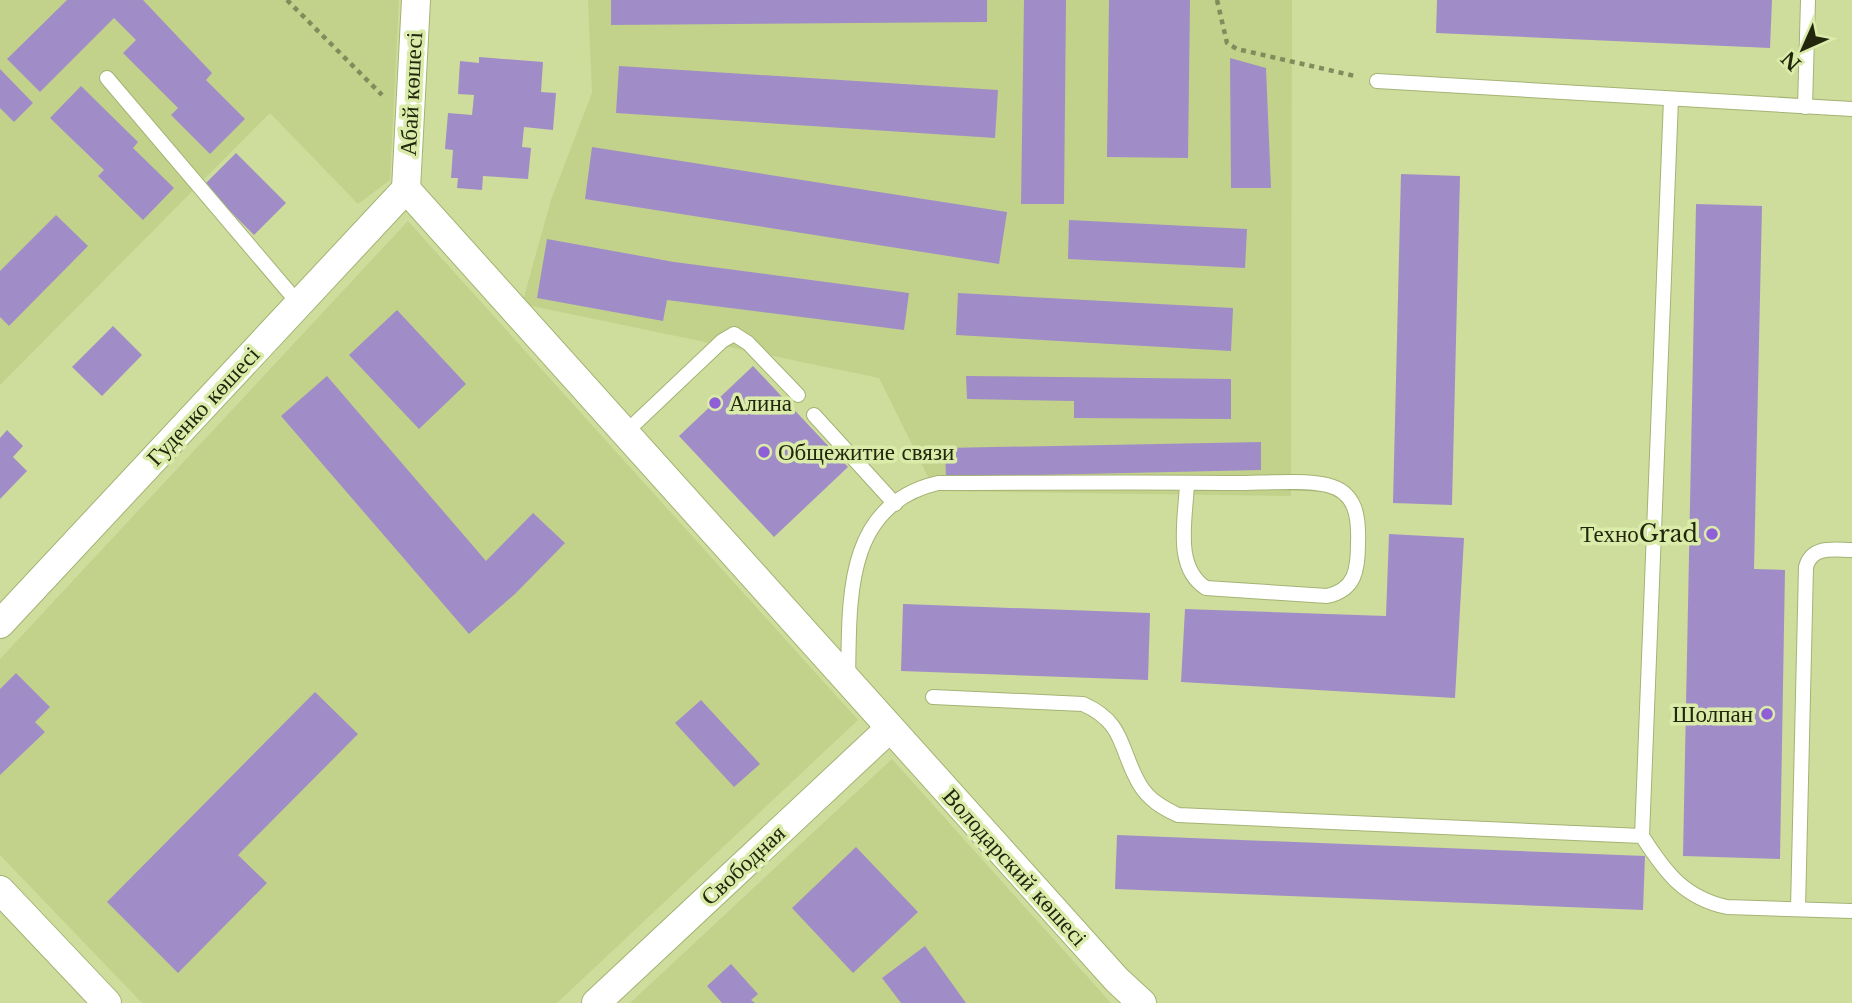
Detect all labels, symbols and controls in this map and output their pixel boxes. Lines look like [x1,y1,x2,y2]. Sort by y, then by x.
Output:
north arrow [1768,14,1838,84]
street label: Абай көшесі [394,31,428,157]
text: N [1777,46,1806,75]
street label: Гуденко көшесі [141,341,265,471]
place label: Алина [729,389,792,417]
marker: Алина [707,395,723,411]
place label: Общежитие связи [778,438,954,466]
marker: Общежитие связи [756,444,772,460]
place label: ТехноGrad [1580,520,1698,548]
marker: ТехноGrad [1704,526,1720,542]
place label: Шолпан [1672,700,1753,728]
marker: Шолпан [1759,706,1775,722]
street label: Володарский көшесі [937,782,1093,952]
street label: Свободная [695,819,791,911]

